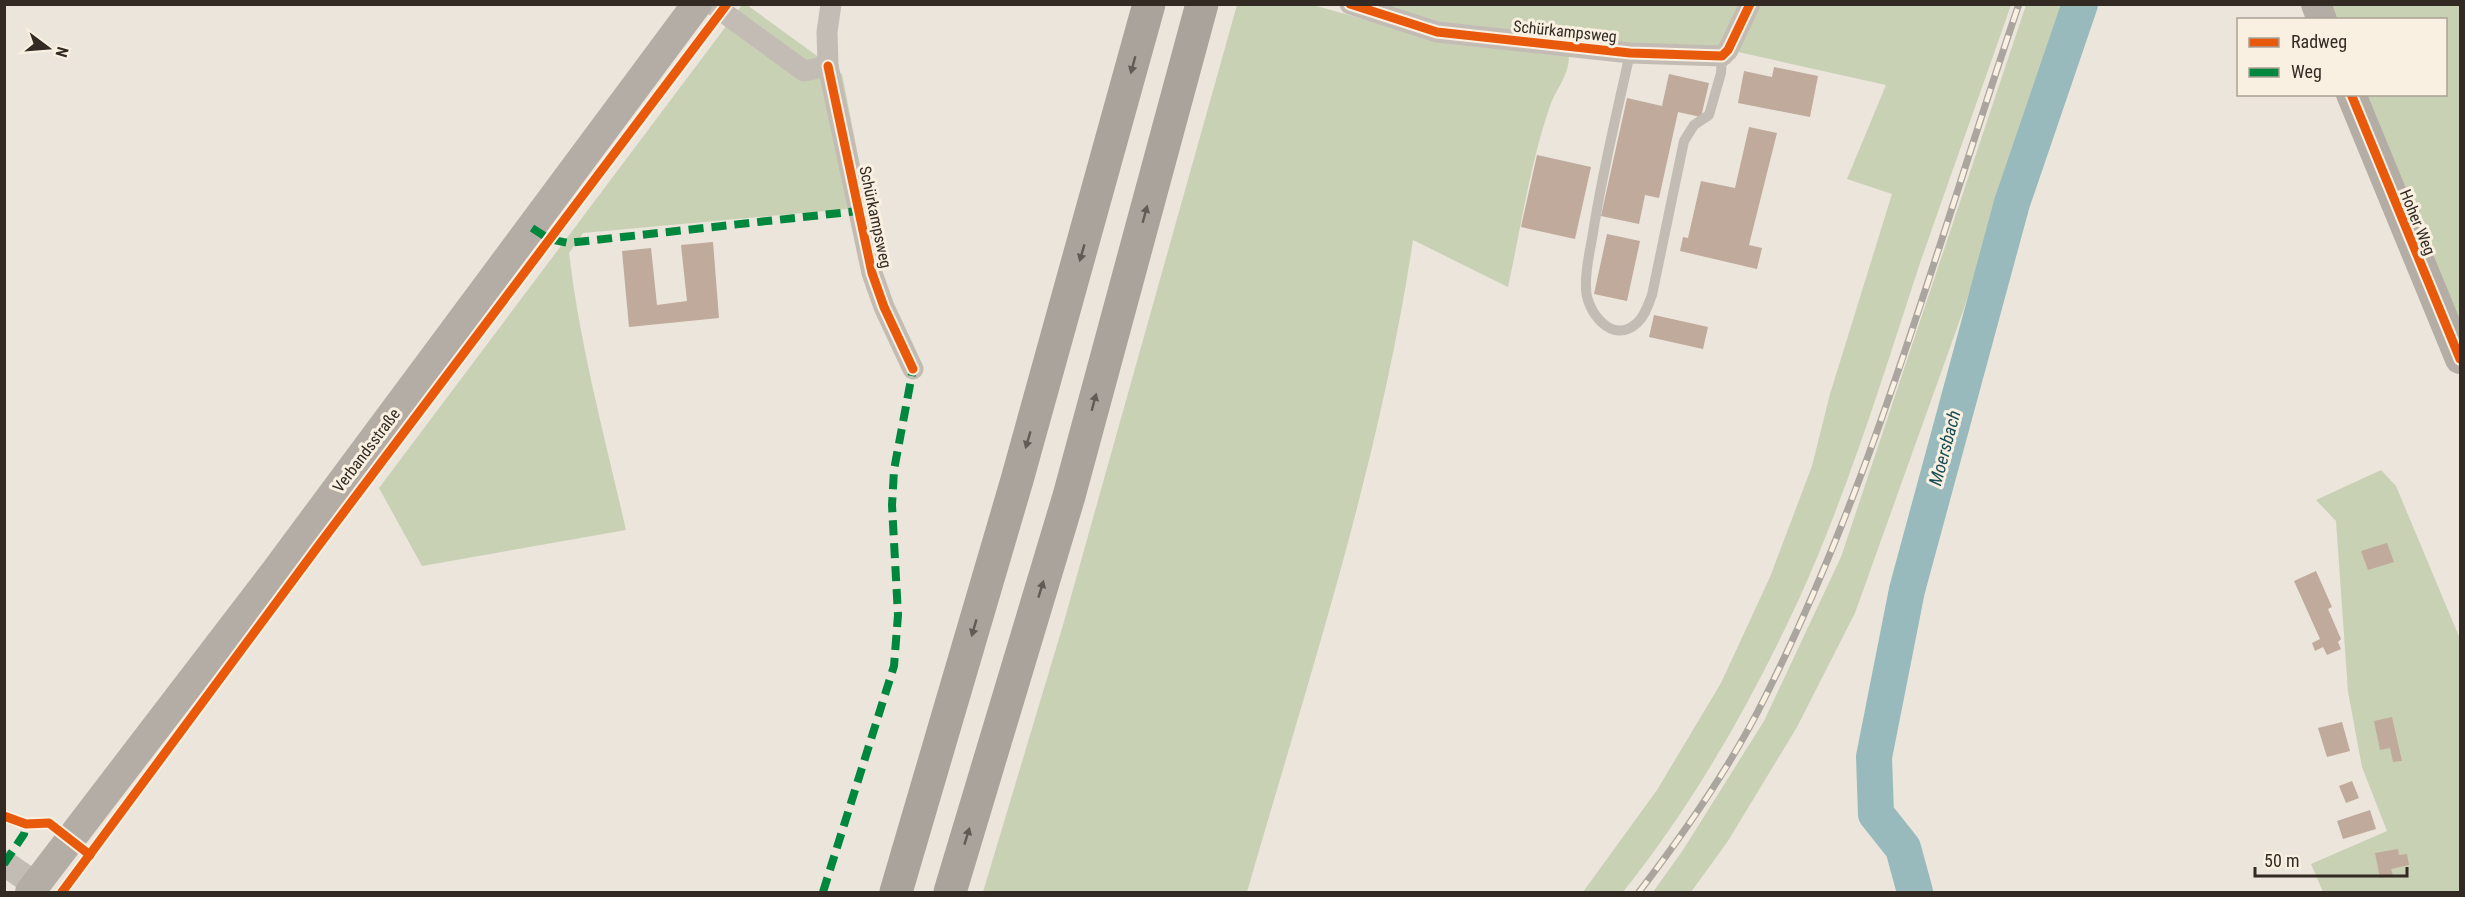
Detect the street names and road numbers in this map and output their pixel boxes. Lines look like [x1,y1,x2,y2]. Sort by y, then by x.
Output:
street label: Schürkampsweg [1512,17,1618,46]
street label: Schürkampsweg [855,164,896,270]
street label: Hoher Weg [2396,187,2439,258]
street label: Verbandsstraße [329,405,404,496]

